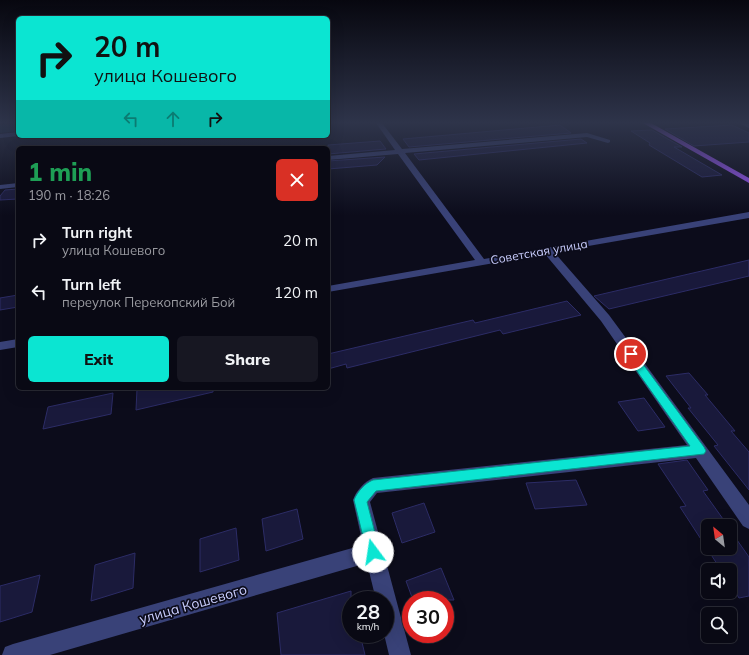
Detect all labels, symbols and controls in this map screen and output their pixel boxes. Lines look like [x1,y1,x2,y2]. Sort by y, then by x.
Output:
text: 20 m [94,29,160,64]
icon: right [28,32,80,84]
text: улица Кошевого [94,64,237,87]
icon: left [120,108,142,130]
icon: ahead [162,108,184,130]
icon: right [204,108,226,130]
text: 1 min [28,157,92,187]
button: close [276,159,318,201]
text: 190 m · 18:26 [28,187,110,203]
text: Turn right [62,223,132,242]
icon: right [28,229,50,251]
text: 20 m [283,231,318,250]
street label: Советская улица [489,236,589,267]
text: улица Кошевого [62,242,165,258]
text: Turn left [62,275,121,294]
icon: left [28,281,50,303]
text: 120 m [274,283,318,302]
text: переулок Перекопский Бой [62,294,235,310]
button: Exit [28,336,169,382]
button: Share [177,336,318,382]
pin [614,337,648,371]
icon: arrive [620,343,642,365]
north arrow [701,519,737,555]
map controls [701,519,737,643]
position arrow [352,531,394,573]
button: sound [701,563,737,599]
street label: улица Кошевого [137,580,249,628]
speed limit sign: 30 [402,591,454,643]
text: 28 [356,599,380,624]
button: search [701,607,737,643]
text: km/h [357,620,379,633]

